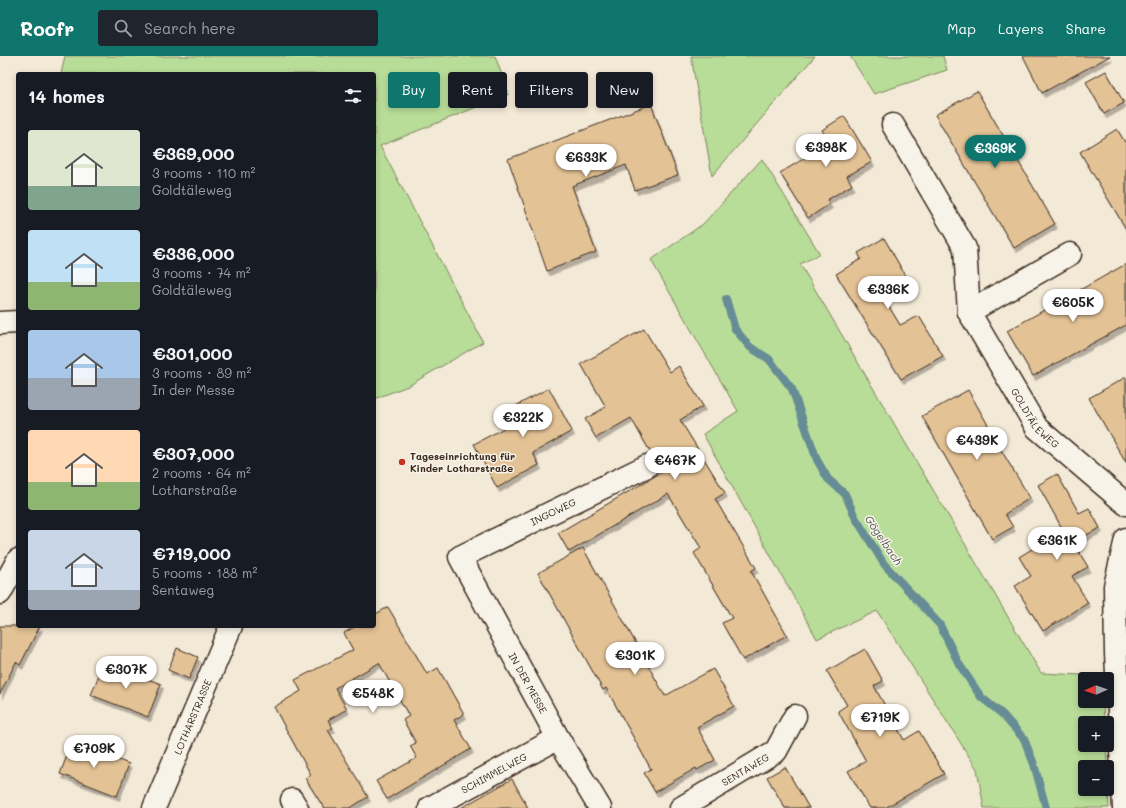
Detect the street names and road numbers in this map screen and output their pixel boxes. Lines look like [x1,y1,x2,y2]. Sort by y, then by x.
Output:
street label: GOLDTÄLEWEG [1008,385,1063,452]
street label: INGOWEG [528,494,579,529]
street label: IN DER MESSE [505,650,551,716]
street label: LOTHARSTRASSE [170,677,215,757]
street label: SCHIMMELWEG [459,749,530,797]
street label: SENTAWEG [719,749,772,789]

